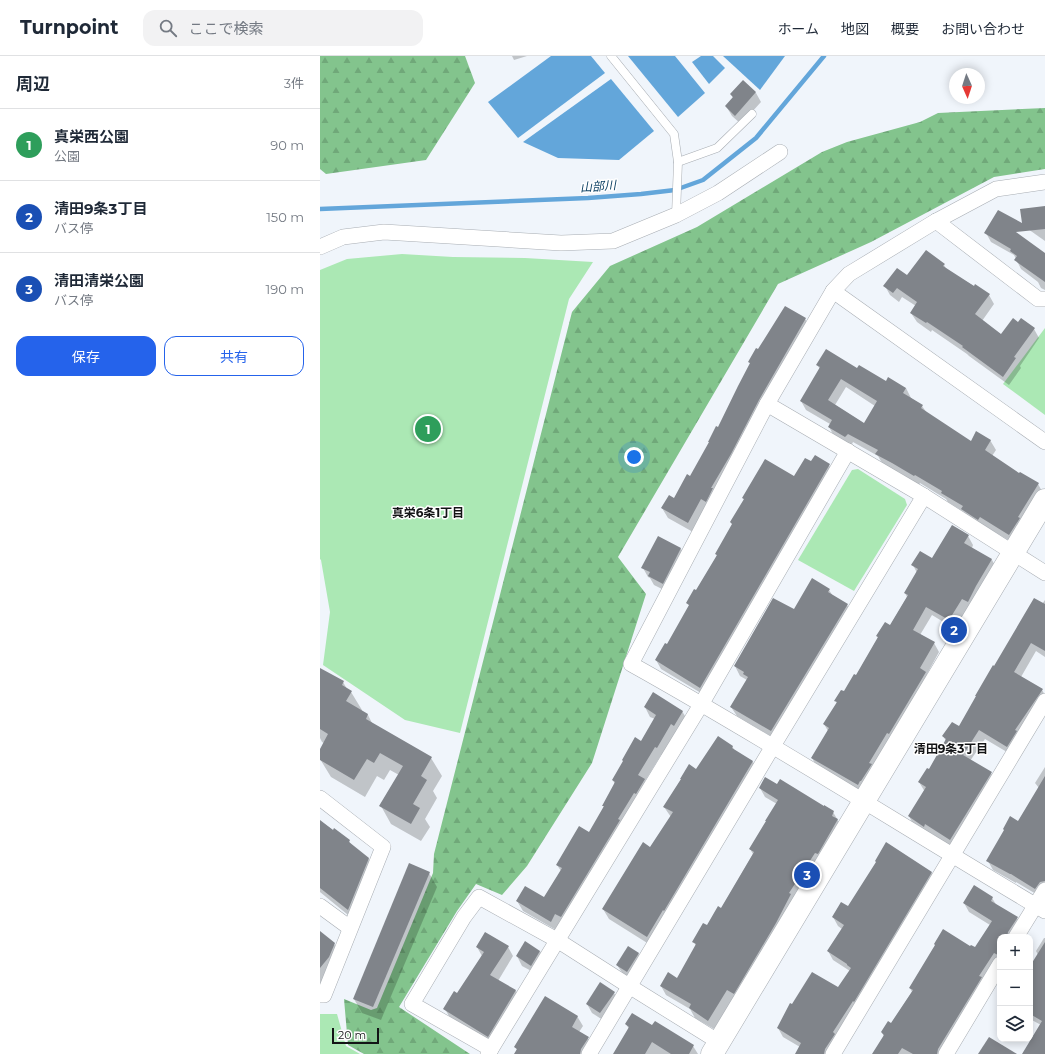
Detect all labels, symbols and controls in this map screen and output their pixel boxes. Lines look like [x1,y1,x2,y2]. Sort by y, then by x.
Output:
search box [143,10,423,46]
text: Turnpoint [20,16,119,39]
icon: search [157,17,179,39]
text: ここで検索 [189,19,264,38]
text: ホーム [777,20,819,38]
text: 地図 [841,20,869,38]
text: 概要 [891,20,919,38]
text: お問い合わせ [941,20,1025,38]
north arrow [949,68,985,104]
text: 周辺 [16,74,50,94]
text: 3件 [284,75,304,91]
text: 真栄西公園 [54,127,129,146]
text: 1 [26,137,32,153]
text: 90 m [270,137,304,153]
text: 公園 [54,148,80,164]
water label: 山部川 [580,177,618,195]
text: 清田9条3丁目 [54,199,147,218]
text: 2 [25,209,33,225]
text: 150 m [266,209,304,225]
text: バス停 [54,220,93,236]
text: 清田清栄公園 [54,271,144,290]
text: 3 [25,281,33,297]
text: 190 m [266,281,304,297]
text: バス停 [54,292,93,308]
button: 保存 [16,336,156,376]
button: 共有 [164,336,304,376]
pin: 1 [415,414,441,444]
your location [624,447,644,467]
district label: 真栄6条1丁目 [392,505,464,520]
pin: 2 [941,615,967,645]
district label: 清田9条3丁目 [914,741,988,756]
pin: 3 [794,860,820,890]
map controls [997,934,1033,1042]
button: + [997,934,1033,970]
button: − [997,970,1033,1006]
button: layers [997,1006,1033,1042]
scale bar [332,1026,379,1045]
text: 20 m [338,1028,366,1042]

